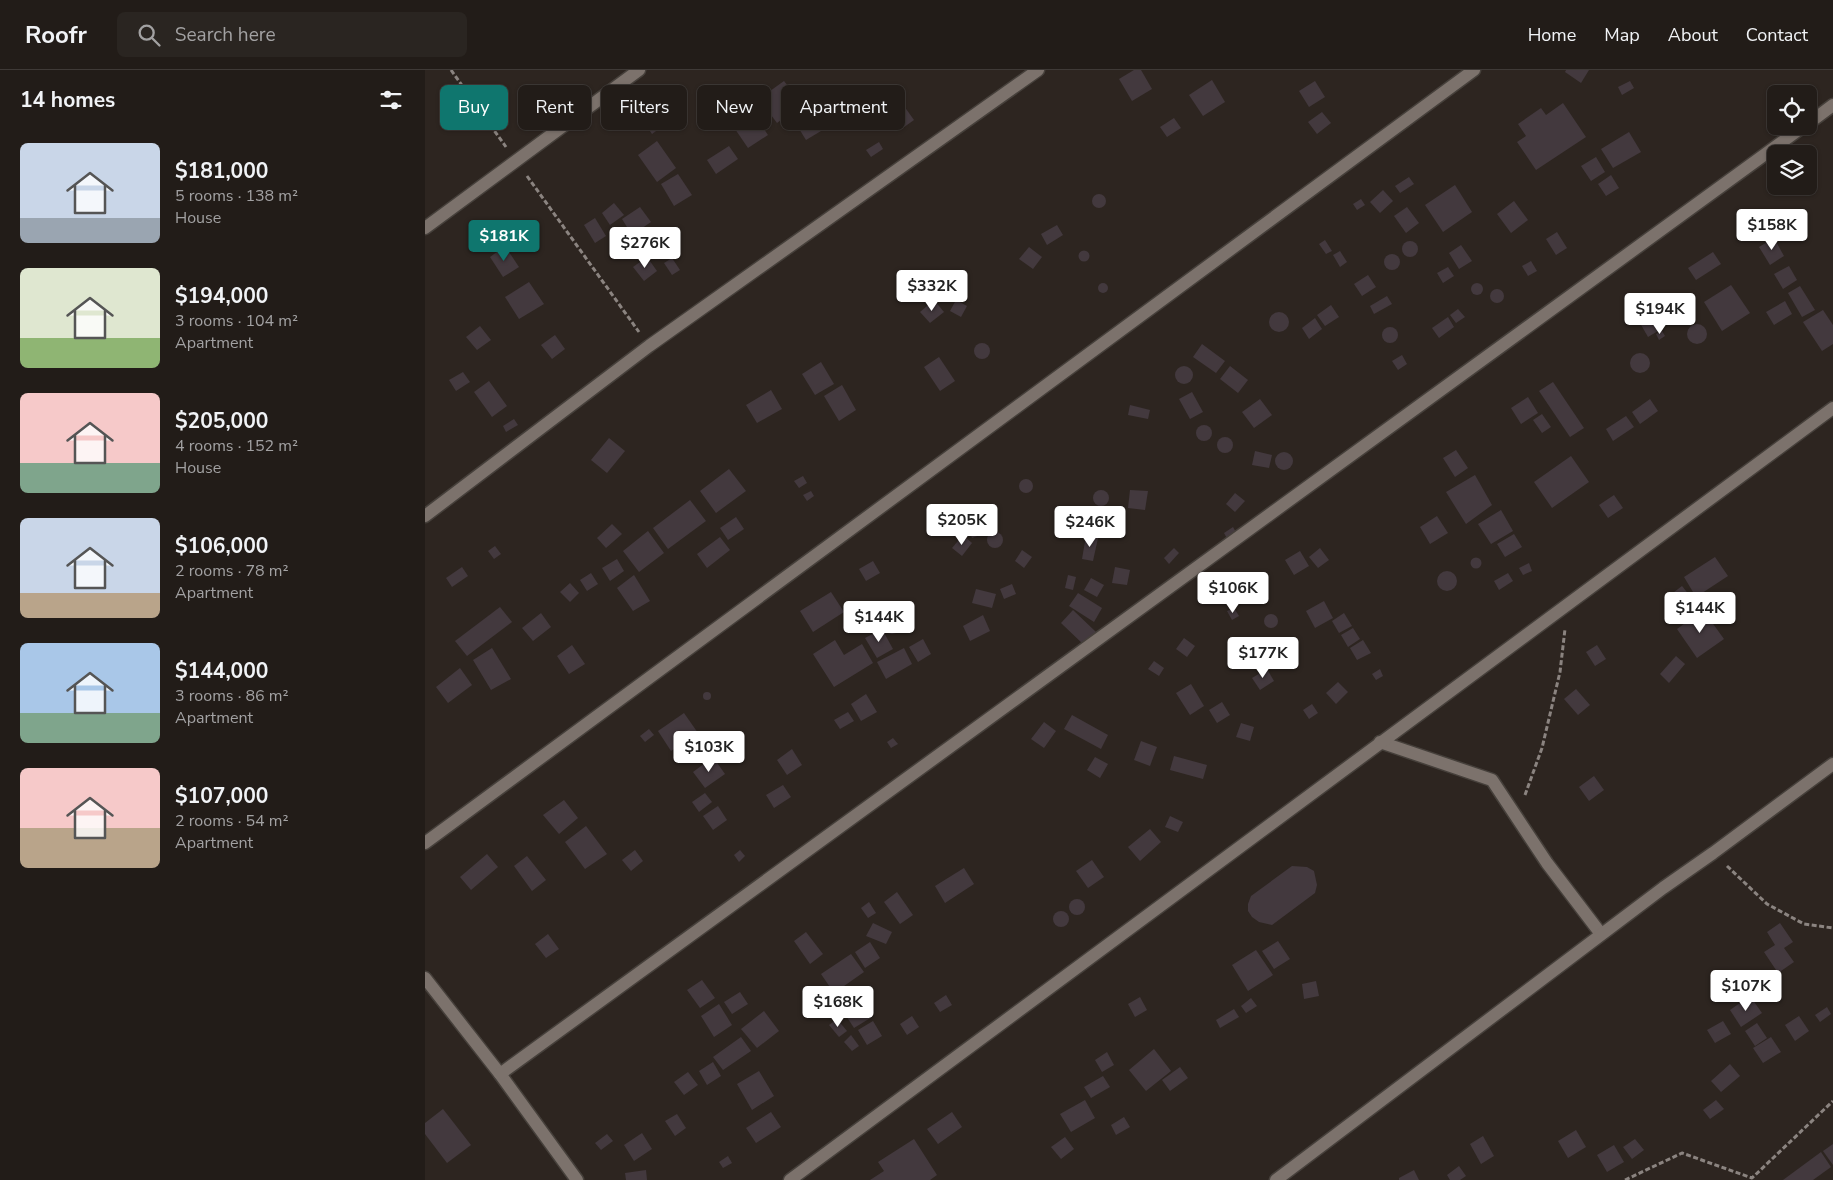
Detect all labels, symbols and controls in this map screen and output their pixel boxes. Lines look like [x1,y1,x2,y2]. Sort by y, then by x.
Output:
search box [117,12,467,57]
text: Roofr [25,19,87,51]
icon: search [135,21,163,49]
text: Search here [175,22,276,48]
text: Home [1528,23,1576,47]
text: Map [1604,23,1640,47]
text: About [1668,23,1718,47]
text: Contact [1746,23,1808,47]
chip: Buy [440,85,508,130]
chip: Rent [518,85,591,130]
chip: Filters [601,85,687,130]
chip: New [697,85,771,130]
chip: Apartment [781,85,905,130]
map controls [1767,85,1817,195]
button: locate [1767,85,1817,135]
text: 14 homes [20,86,115,114]
icon: filters [377,86,405,114]
button: layers [1767,145,1817,195]
text: $181,000 [175,157,268,185]
icon: home [60,163,120,223]
text: 5 rooms · 138 m² [175,185,298,207]
text: House [175,207,221,229]
pin: $158K [1737,208,1807,251]
text: $158K [1747,214,1797,236]
pin: $181K [469,220,539,262]
text: $181K [479,225,529,247]
pin: $276K [610,226,680,269]
text: $276K [620,232,670,254]
pin: $332K [897,270,967,312]
text: $332K [907,275,957,297]
text: $194,000 [175,282,268,310]
icon: home [60,288,120,348]
pin: $194K [1625,292,1695,335]
text: $194K [1635,298,1685,320]
text: 3 rooms · 104 m² [175,310,298,332]
text: Apartment [175,332,253,354]
text: $205,000 [175,407,268,435]
icon: home [60,413,120,473]
text: 4 rooms · 152 m² [175,435,298,457]
text: House [175,457,221,479]
pin: $205K [927,504,997,546]
pin: $246K [1055,506,1125,548]
text: $205K [937,509,987,531]
text: $246K [1065,511,1115,533]
text: $106,000 [175,532,268,560]
icon: home [60,538,120,598]
text: 2 rooms · 78 m² [175,560,288,582]
pin: $106K [1198,572,1268,614]
text: $106K [1208,577,1258,599]
text: Apartment [175,582,253,604]
pin: $144K [1665,592,1735,634]
text: $144K [1675,597,1725,619]
pin: $144K [844,600,914,643]
text: $144K [854,606,904,628]
pin: $177K [1228,636,1298,679]
text: $177K [1238,642,1288,664]
text: $144,000 [175,657,268,685]
icon: home [60,663,120,723]
text: 3 rooms · 86 m² [175,685,288,707]
text: Apartment [175,707,253,729]
pin: $103K [674,730,744,773]
text: $103K [684,736,734,758]
text: $107,000 [175,782,268,810]
icon: home [60,788,120,848]
text: 2 rooms · 54 m² [175,810,288,832]
text: Apartment [175,832,253,854]
pin: $107K [1711,970,1781,1012]
text: $107K [1721,975,1771,997]
pin: $168K [803,986,873,1028]
text: $168K [813,991,863,1013]

